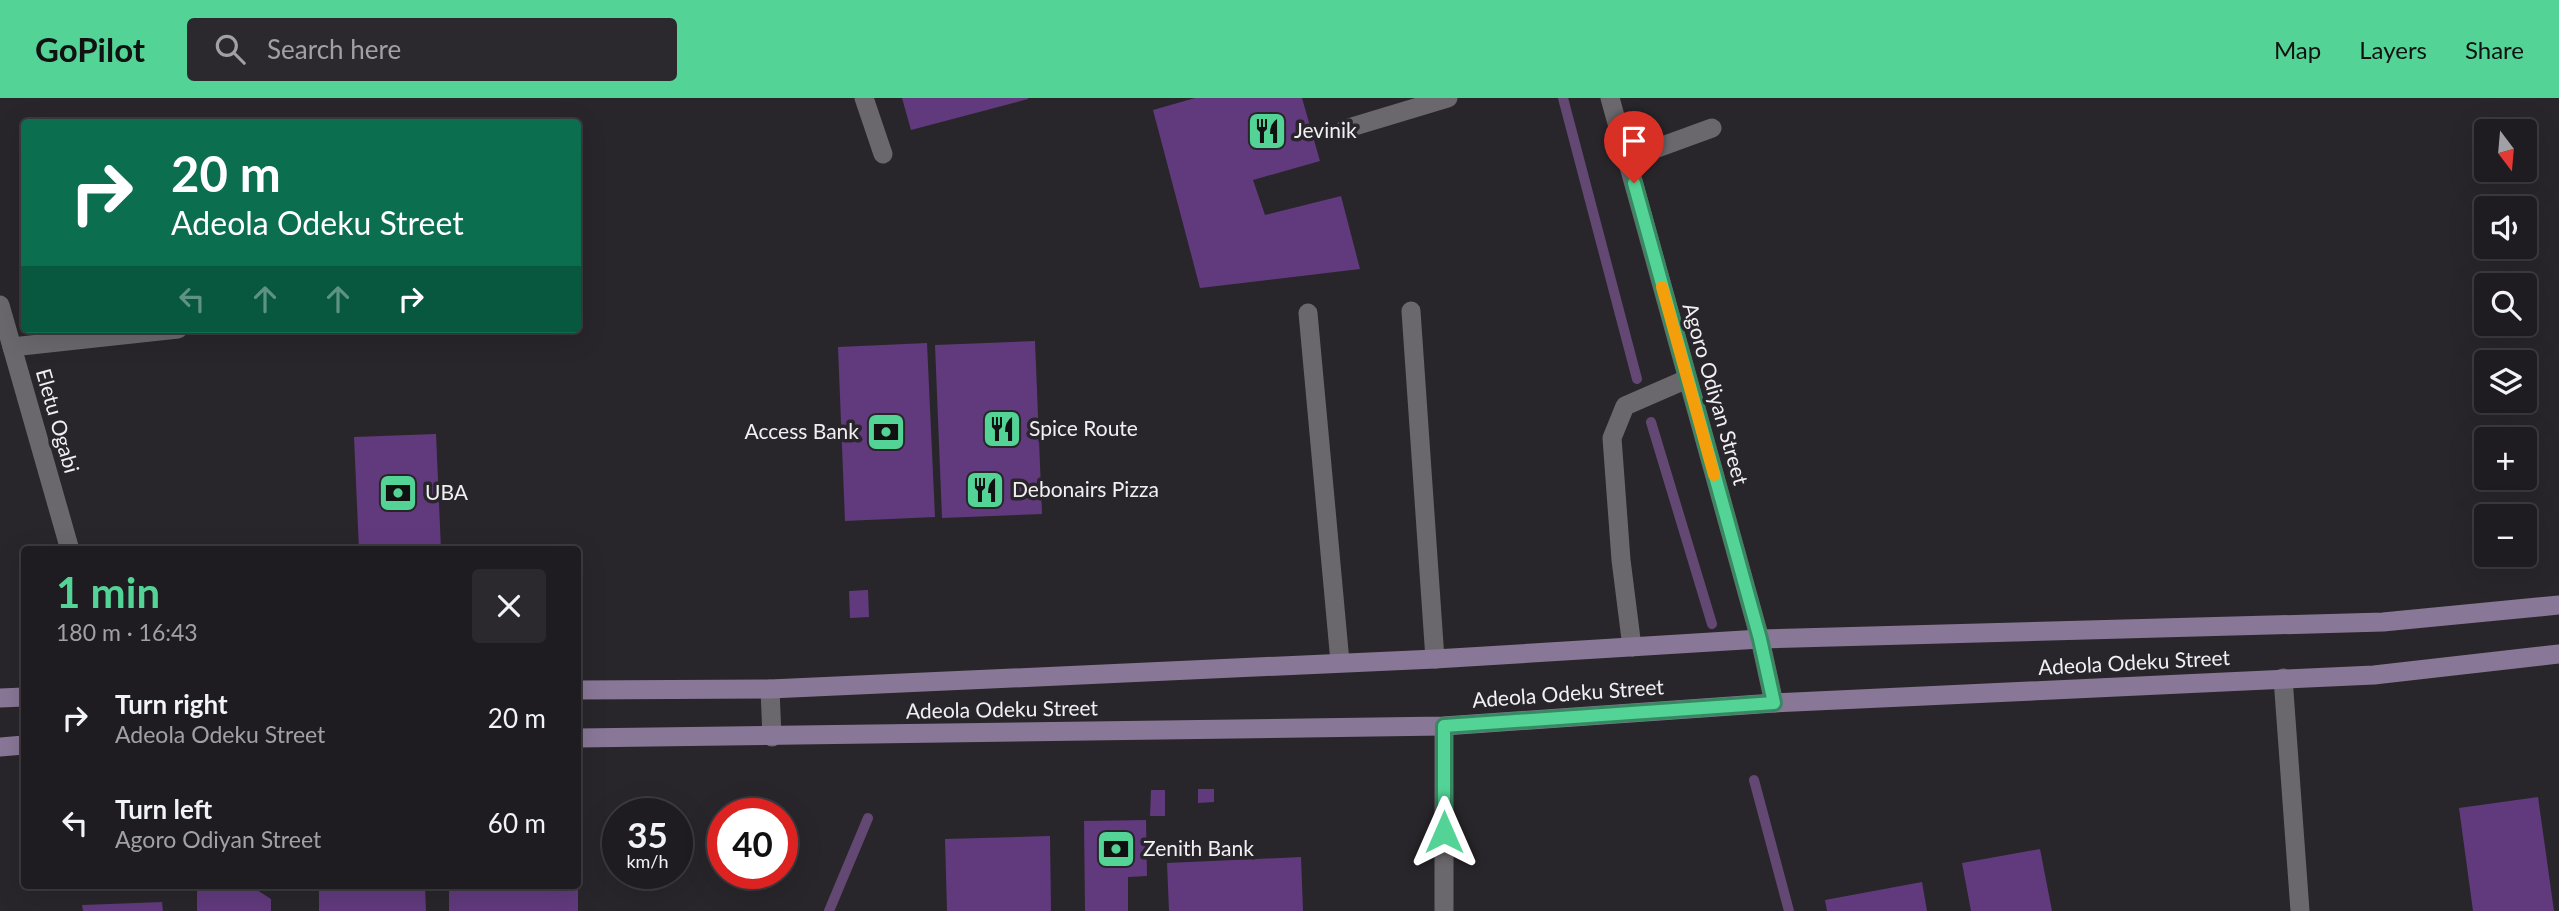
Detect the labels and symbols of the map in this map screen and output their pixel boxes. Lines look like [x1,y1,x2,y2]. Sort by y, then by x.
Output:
restaurant icon: Jevinik [1246,110,1288,152]
pin [1604,111,1664,183]
place label: Jevinik [1294,117,1357,142]
north arrow [2474,119,2538,182]
street label: Agoro Odiyan Street [1678,300,1755,488]
street label: Eletu Ogabi [32,366,85,476]
restaurant icon: Spice Route [981,408,1023,450]
bank icon: Access Bank [865,411,907,453]
place label: Spice Route [1029,415,1138,440]
place label: Access Bank [745,418,859,443]
restaurant icon: Debonairs Pizza [964,469,1006,511]
bank icon: UBA [377,472,419,514]
place label: Debonairs Pizza [1012,476,1159,501]
place label: UBA [425,479,469,504]
street label: Adeola Odeku Street [2037,644,2231,679]
street label: Adeola Odeku Street [1471,673,1665,712]
street label: Adeola Odeku Street [906,694,1099,723]
position arrow [1407,795,1481,869]
speed limit sign: 40 [707,798,798,889]
bank icon: Zenith Bank [1095,828,1137,870]
place label: Zenith Bank [1143,835,1254,860]

